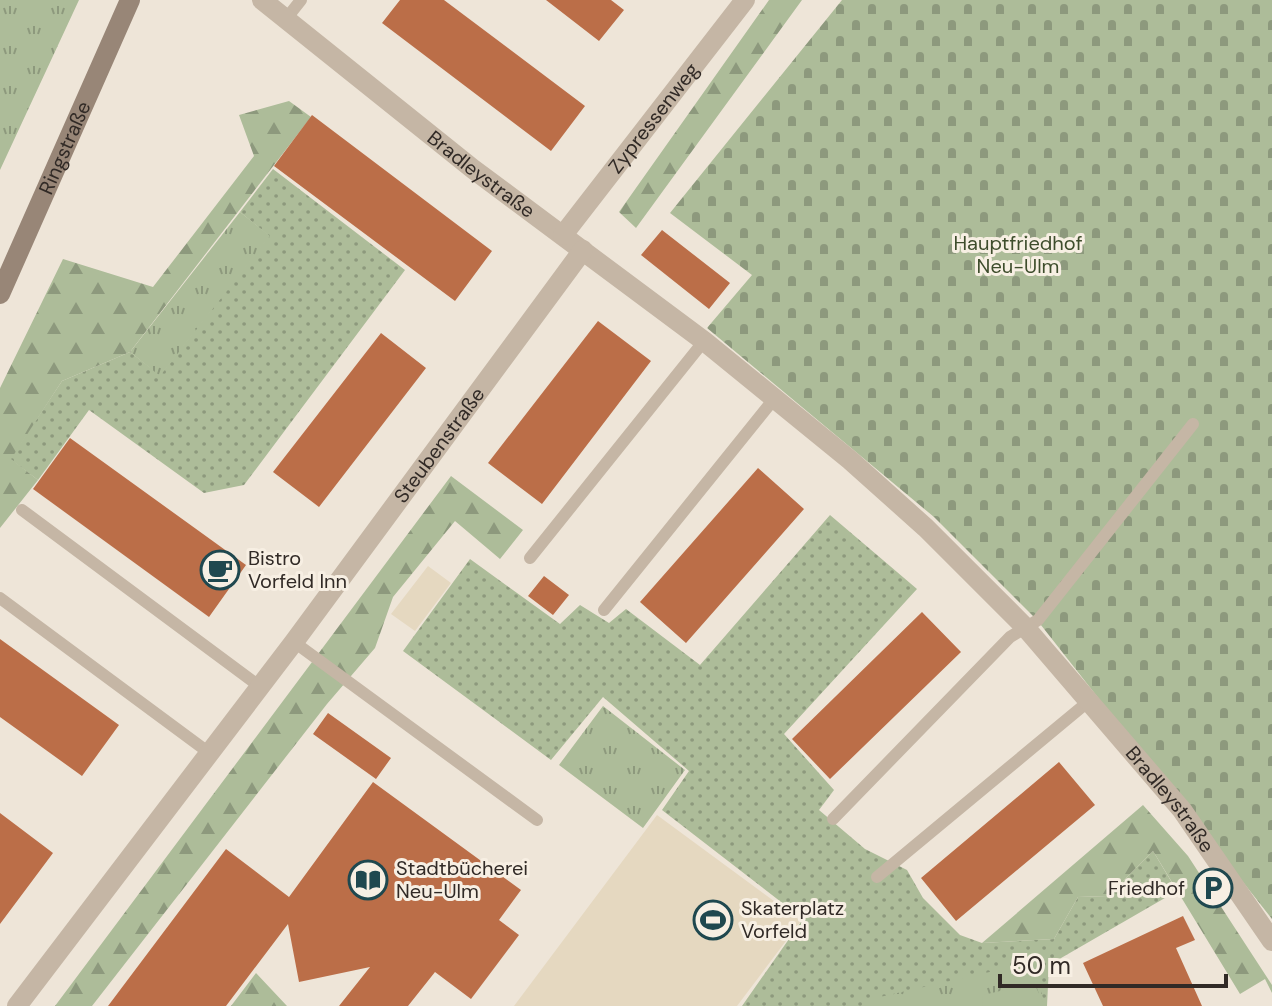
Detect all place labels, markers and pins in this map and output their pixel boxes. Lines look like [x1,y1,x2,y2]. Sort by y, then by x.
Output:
place label: Bistro Vorfeld Inn [248,545,347,594]
cafe icon: Bistro Vorfeld Inn [199,549,241,591]
place label: Stadtbücherei Neu-Ulm [396,855,528,904]
library icon: Stadtbücherei Neu-Ulm [347,859,389,901]
parking icon: Friedhof [1192,867,1234,909]
place label: Friedhof [1108,875,1185,901]
place label: Skaterplatz Vorfeld [741,895,844,944]
sports icon: Skaterplatz Vorfeld [692,899,734,941]

